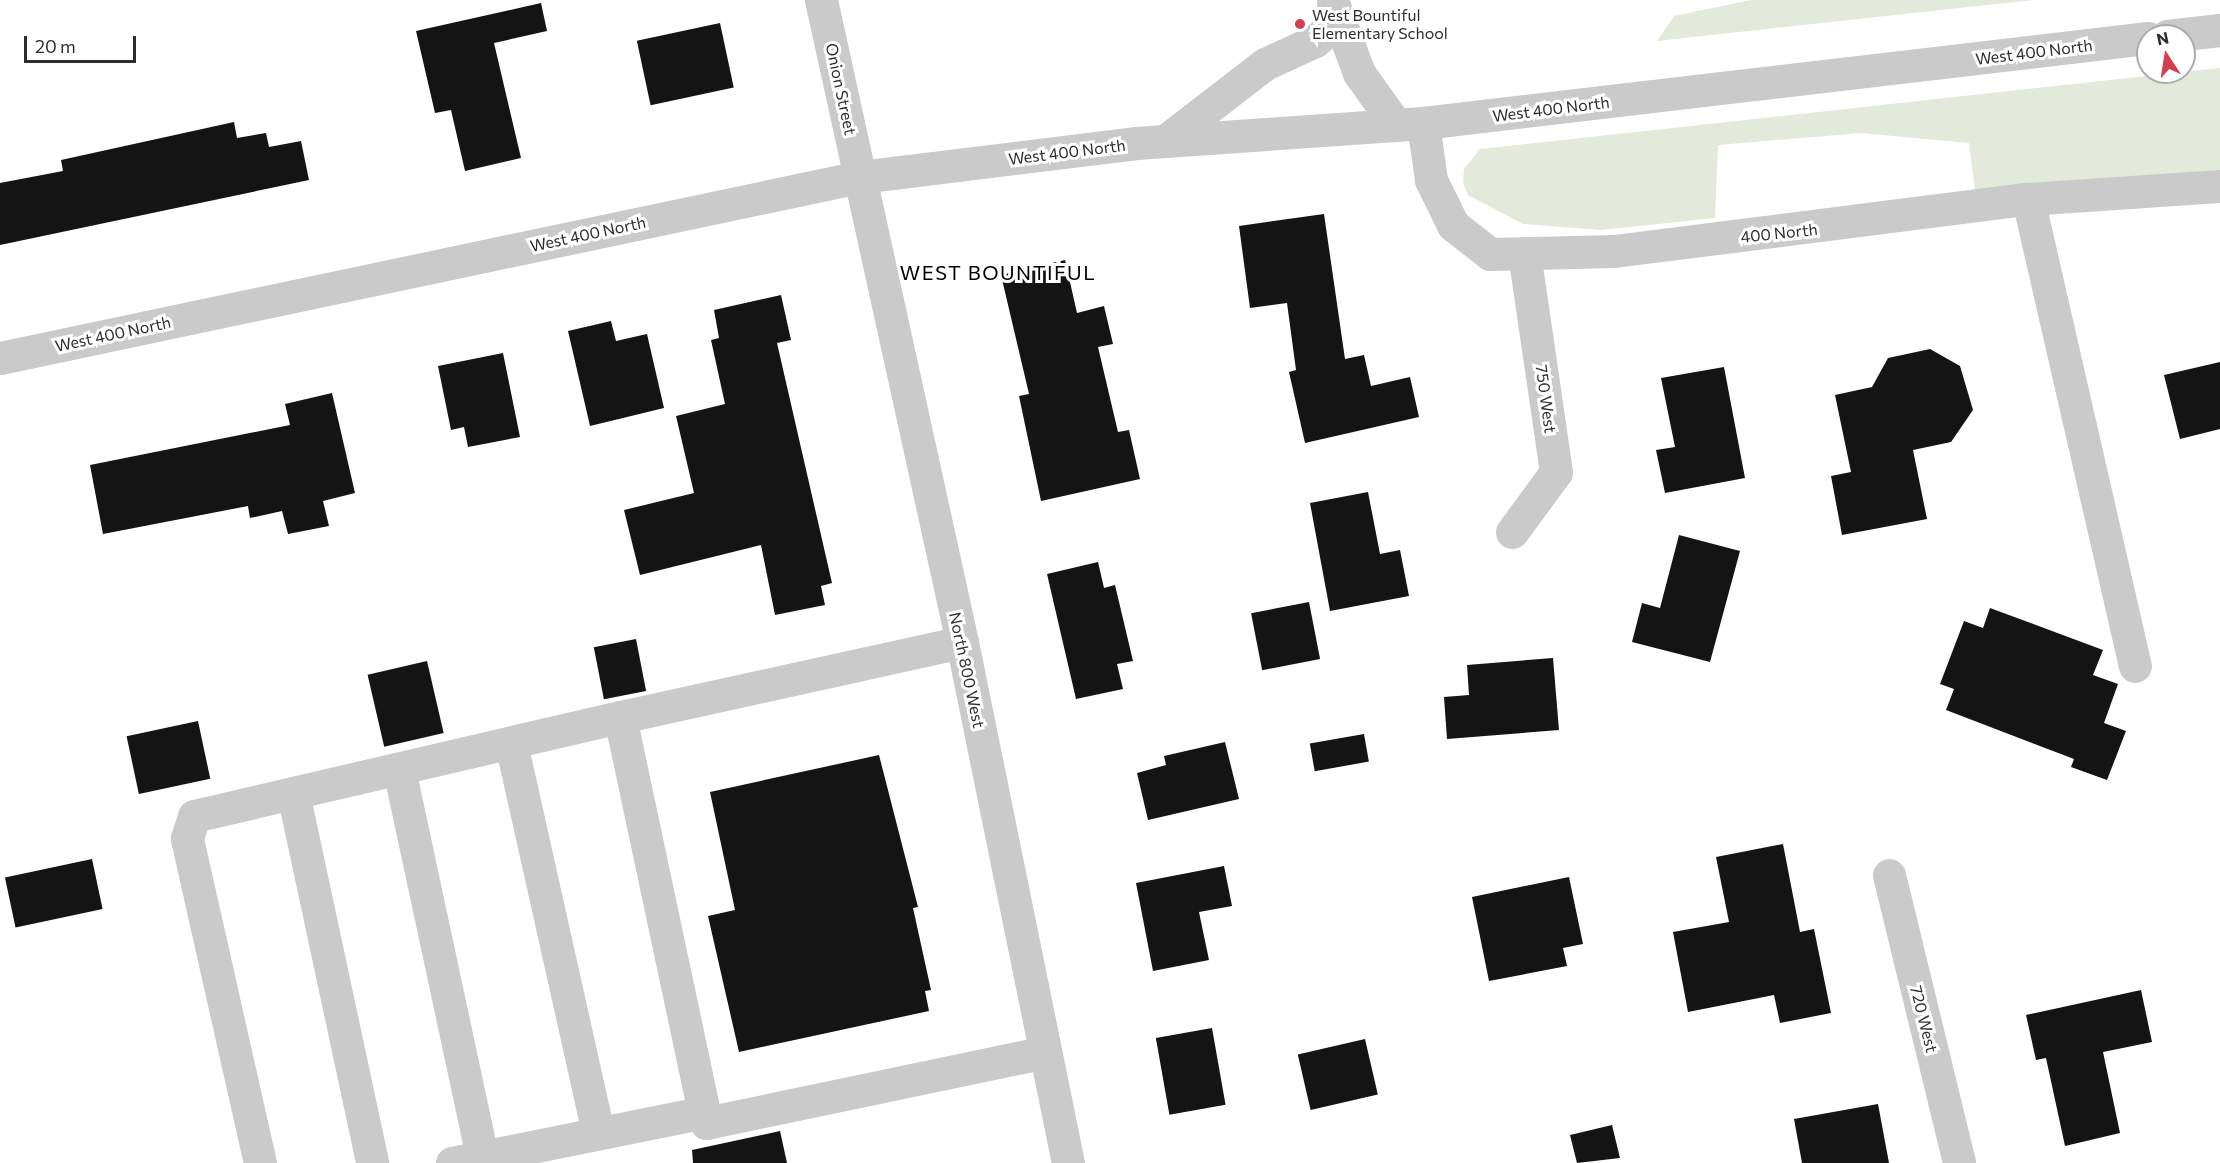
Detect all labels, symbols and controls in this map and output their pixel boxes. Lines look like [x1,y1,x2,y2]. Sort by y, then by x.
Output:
place label: West Bountiful Elementary School [1312,5,1448,43]
marker: West Bountiful Elementary School [1293,17,1307,31]
scale bar [27,24,140,62]
north arrow [2136,24,2196,84]
text: N [2155,27,2170,48]
text: 20 m [35,35,76,57]
street label: West 400 North [1974,35,2094,69]
street label: Onion Street [822,41,860,137]
street label: West 400 North [1491,92,1611,126]
street label: West 400 North [1007,135,1127,169]
street label: West 400 North [528,212,648,256]
street label: 400 North [1740,219,1818,247]
district label: WEST BOUNTIFUL [900,260,1096,284]
street label: West 400 North [53,312,173,356]
street label: 750 West [1532,364,1560,434]
street label: North 800 West [945,610,989,730]
street label: 720 West [1906,984,1942,1054]

